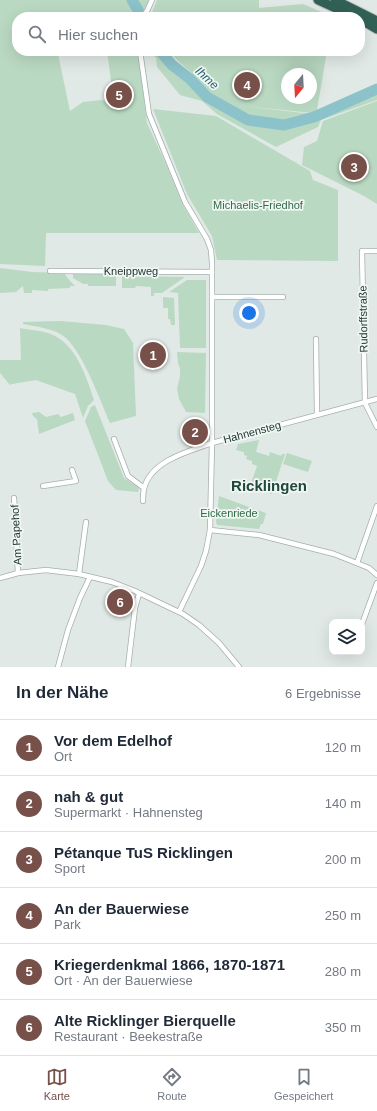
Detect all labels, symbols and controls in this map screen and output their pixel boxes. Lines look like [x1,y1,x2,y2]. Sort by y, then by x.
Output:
search box [12,12,365,56]
icon: search [26,23,48,45]
text: Hier suchen [58,26,138,43]
water label: Ihme [192,64,222,92]
north arrow [281,68,317,104]
pin: 4 [234,70,260,100]
pin: 5 [106,80,132,110]
pin: 3 [341,152,367,182]
park label: Michaelis-Friedhof [213,199,304,211]
street label: Kneippweg [104,265,158,277]
street label: Rudorffstraße [356,285,370,353]
your location [239,303,259,323]
pin: 1 [140,340,166,370]
pin: 2 [182,417,208,447]
street label: Hahnensteg [222,419,282,445]
district label: Ricklingen [231,477,307,494]
street label: Am Papehof [8,504,24,566]
park label: Eickenriede [200,507,258,519]
pin: 6 [107,587,133,617]
map controls [329,619,365,655]
button: layers [329,619,365,655]
text: In der Nähe [16,683,109,702]
text: 6 Ergebnisse [285,686,361,701]
text: Vor dem Edelhof [54,732,172,749]
text: 1 [25,740,33,755]
text: 120 m [325,740,361,755]
text: Ort [54,749,72,764]
text: nah & gut [54,788,123,805]
text: 2 [25,796,33,811]
text: 140 m [325,796,361,811]
text: Supermarkt · Hahnensteg [54,805,203,820]
text: Pétanque TuS Ricklingen [54,844,233,861]
text: 3 [25,852,33,867]
text: 200 m [325,852,361,867]
text: Sport [54,861,85,876]
text: An der Bauerwiese [54,900,189,917]
text: 4 [25,908,33,923]
text: 250 m [325,908,361,923]
text: Park [54,917,81,932]
text: Kriegerdenkmal 1866, 1870-1871 [54,956,285,973]
text: 5 [25,964,33,979]
text: 280 m [325,964,361,979]
text: Ort · An der Bauerwiese [54,973,193,988]
text: Alte Ricklinger Bierquelle [54,1012,236,1029]
text: 6 [25,1020,33,1035]
text: 350 m [325,1020,361,1035]
text: Restaurant · Beekestraße [54,1029,203,1044]
tab: Karte [44,1066,70,1102]
tab: Route [157,1066,187,1102]
tab: Gespeichert [274,1066,333,1102]

